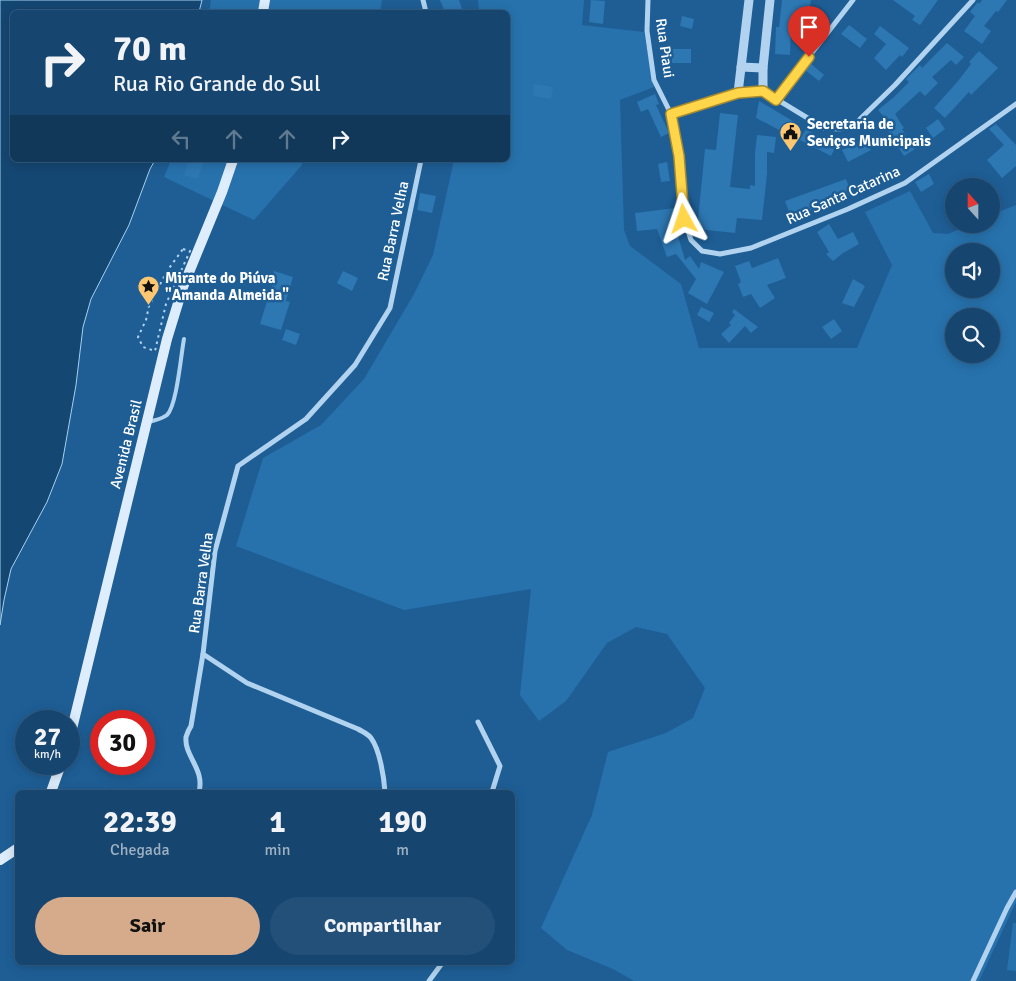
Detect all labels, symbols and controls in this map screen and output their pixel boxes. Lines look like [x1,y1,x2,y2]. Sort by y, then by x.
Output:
pin [788,6,830,57]
icon: arrive [795,13,823,41]
street label: Rua Piaui [652,17,678,79]
text: 70 m [113,27,187,70]
icon: right [30,30,95,95]
text: Rua Rio Grande do Sul [113,70,321,97]
place label: Secretaria de Seviços Municipais [807,115,931,150]
public building icon: Secretaria de Seviços Municipais [779,121,803,152]
icon: left [167,125,195,153]
icon: ahead [220,125,248,153]
icon: ahead [273,125,301,153]
icon: right [326,125,354,153]
street label: Rua Santa Catarina [783,162,903,228]
north arrow [945,178,1000,232]
map controls [945,178,1000,363]
street label: Rua Barra Velha [374,179,412,283]
position arrow [657,192,709,244]
button: sound [945,243,1000,298]
place label: Mirante do Piúva "Amanda Almeida" [165,269,289,304]
place icon: Mirante do Piúva "Amanda Almeida" [137,275,161,306]
button: search [945,308,1000,363]
street label: Avenida Brasil [106,398,146,490]
street label: Rua Barra Velha [185,531,217,635]
speed limit sign: 30 [90,710,155,775]
text: 27 [34,721,61,752]
text: km/h [34,747,61,762]
text: 22:39 [103,804,177,841]
text: 1 [269,804,286,841]
text: 190 [378,804,427,841]
text: Chegada [110,840,170,860]
text: min [265,840,290,860]
text: m [396,840,409,860]
button: Sair [35,897,260,955]
button: Compartilhar [270,897,495,955]

